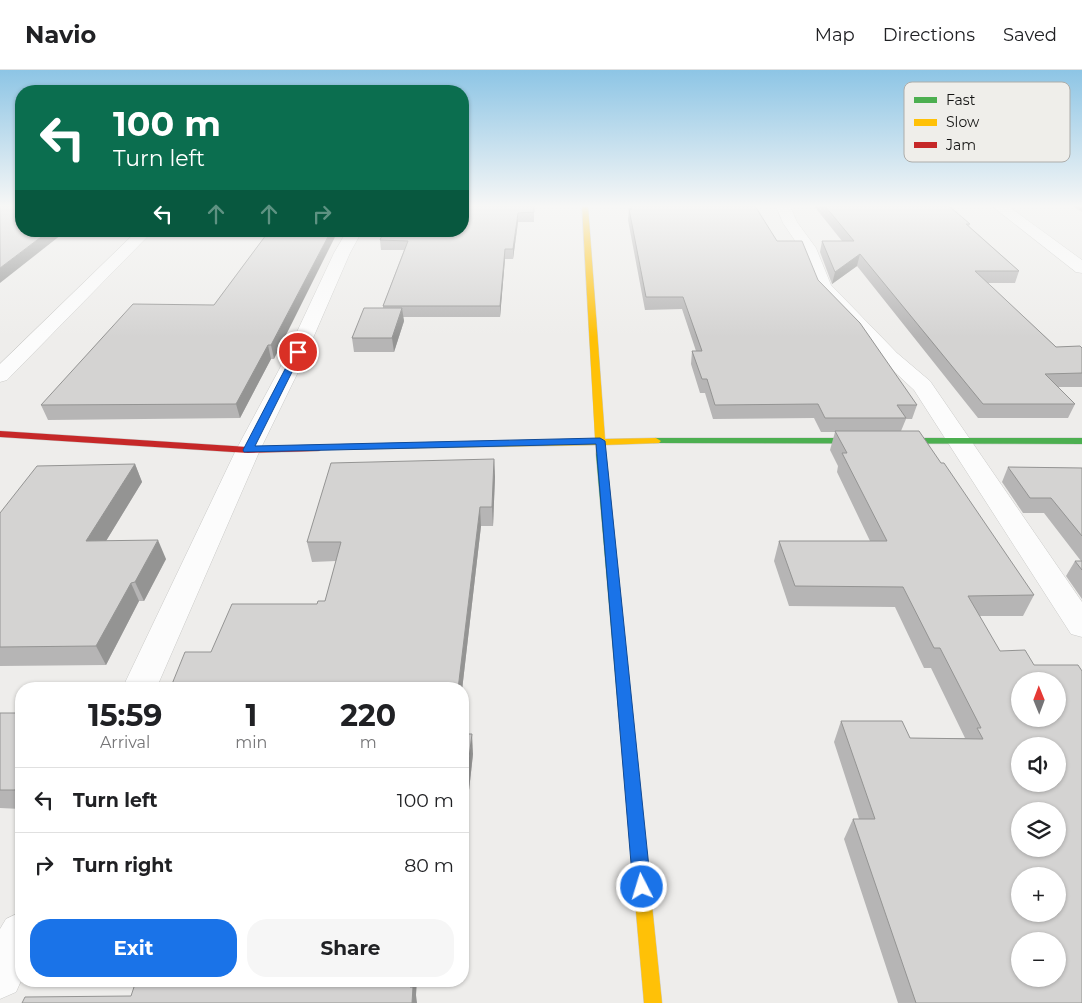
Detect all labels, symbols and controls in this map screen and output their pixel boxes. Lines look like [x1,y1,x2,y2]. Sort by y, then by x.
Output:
text: Navio [25,20,96,49]
text: Map [815,24,855,46]
text: Directions [883,24,975,46]
text: Saved [1003,24,1057,46]
legend [904,82,1070,162]
text: Fast [946,91,976,109]
text: 100 m [113,102,221,145]
icon: left [30,105,95,170]
text: Slow [946,113,980,131]
text: Jam [945,136,976,154]
text: Turn left [113,145,205,172]
icon: left [149,200,177,228]
icon: ahead [202,200,230,228]
icon: ahead [255,200,283,228]
icon: right [308,200,336,228]
pin [277,331,319,373]
icon: arrive [284,338,312,366]
north arrow [1011,672,1066,728]
map controls [1011,672,1066,987]
text: 15:59 [88,697,162,734]
text: 1 [245,697,257,734]
text: 220 [340,697,396,734]
text: Arrival [100,733,150,752]
text: min [235,733,267,752]
text: m [360,733,377,752]
button: sound [1011,737,1066,792]
icon: left [30,786,58,814]
text: Turn left [73,789,158,812]
text: 100 m [397,789,454,812]
button: layers [1011,802,1066,857]
icon: right [30,851,58,879]
text: Turn right [73,854,173,877]
text: 80 m [404,854,454,877]
position arrow [615,860,667,912]
button: + [1011,867,1066,922]
button: Exit [30,919,237,977]
button: Share [247,919,454,977]
button: − [1011,932,1066,987]

